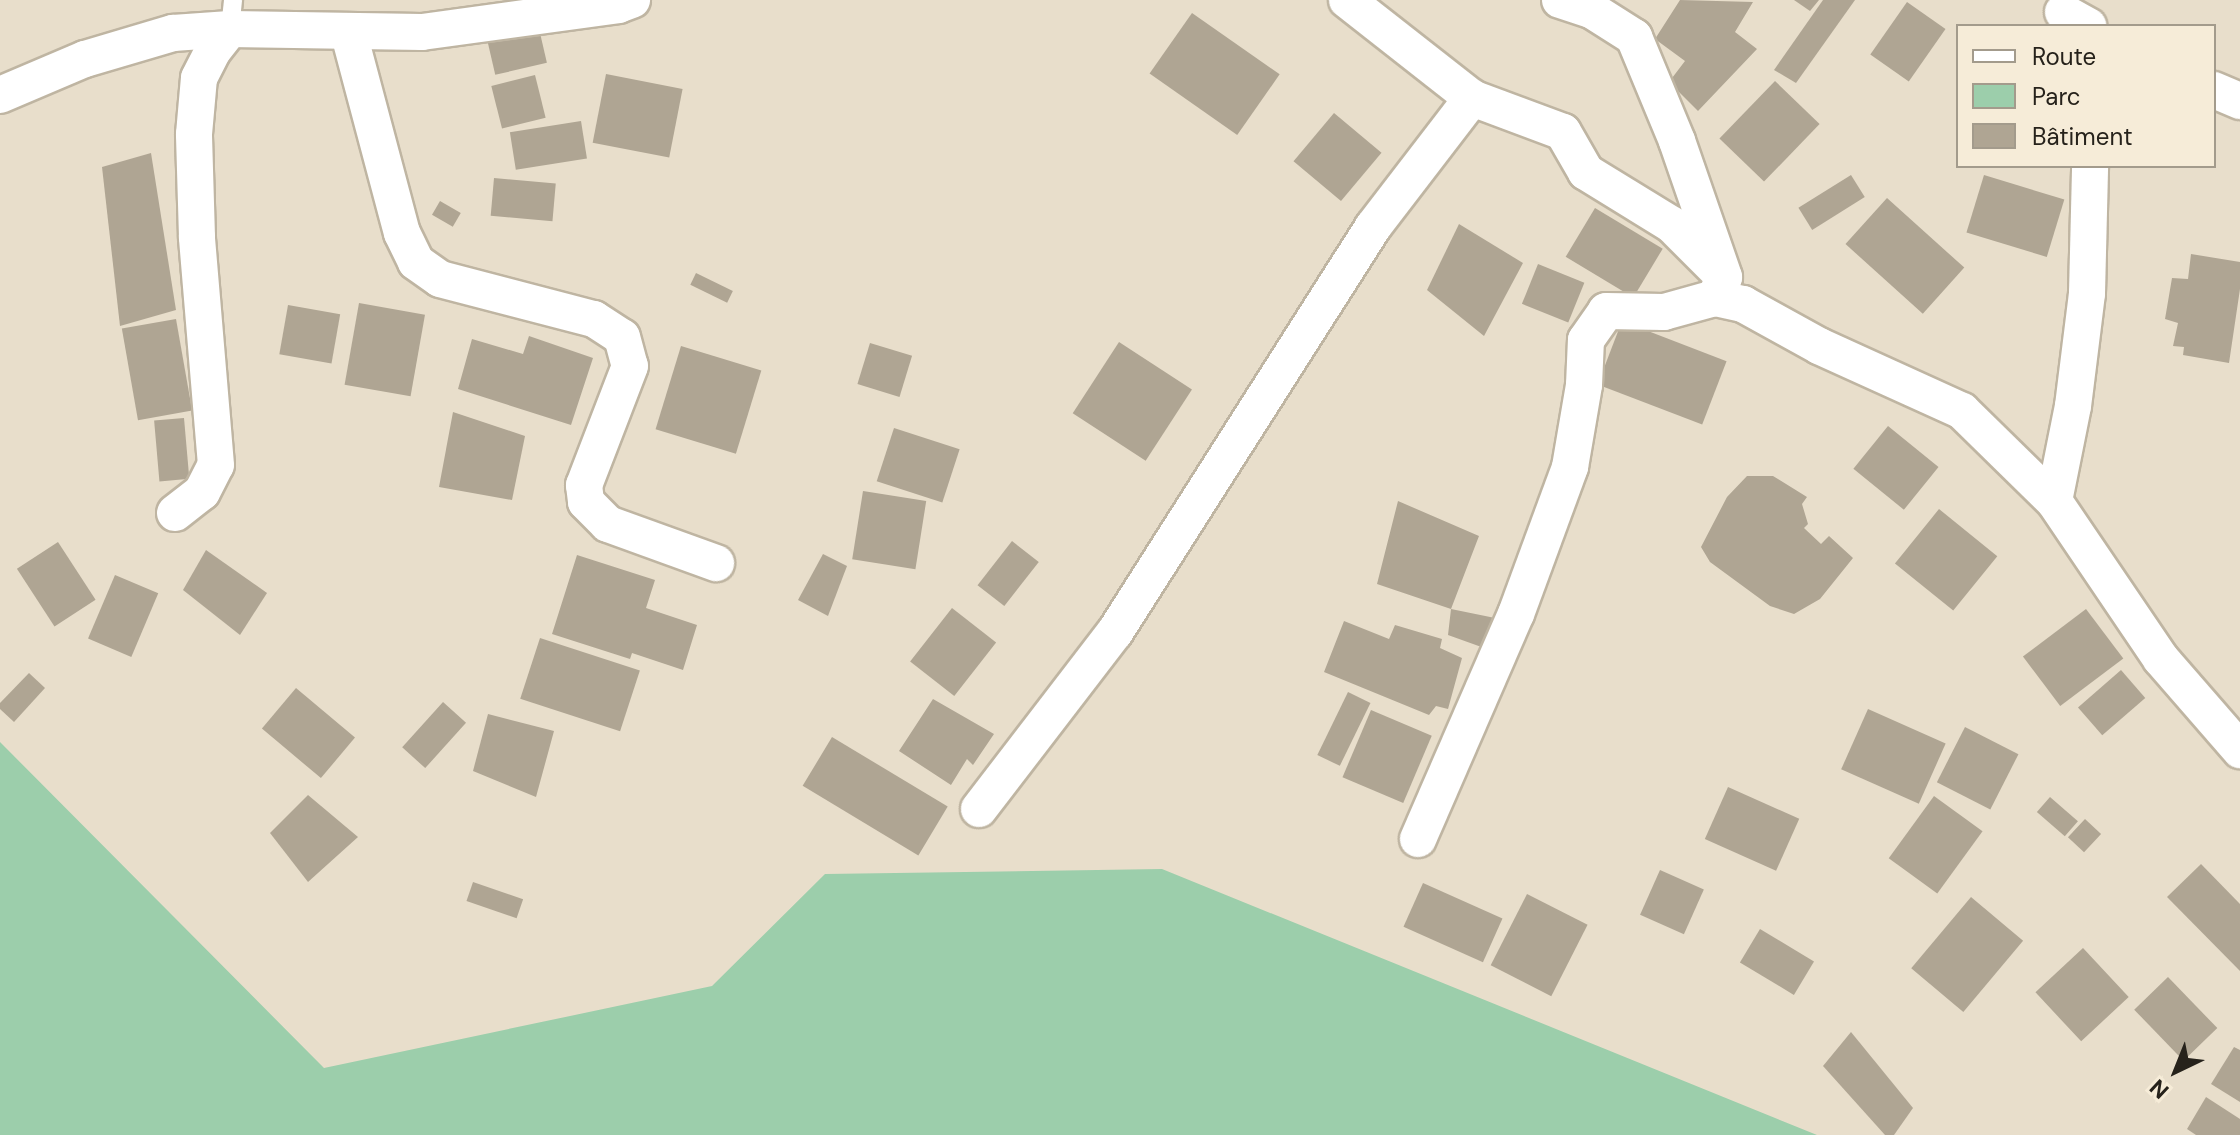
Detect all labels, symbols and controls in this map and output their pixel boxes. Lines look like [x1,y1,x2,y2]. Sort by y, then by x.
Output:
legend [1956,24,2216,168]
text: Route [2032,41,2096,72]
text: Parc [2032,81,2081,112]
text: Bâtiment [2032,121,2133,152]
north arrow [2136,1031,2216,1111]
text: N [2144,1073,2175,1105]

